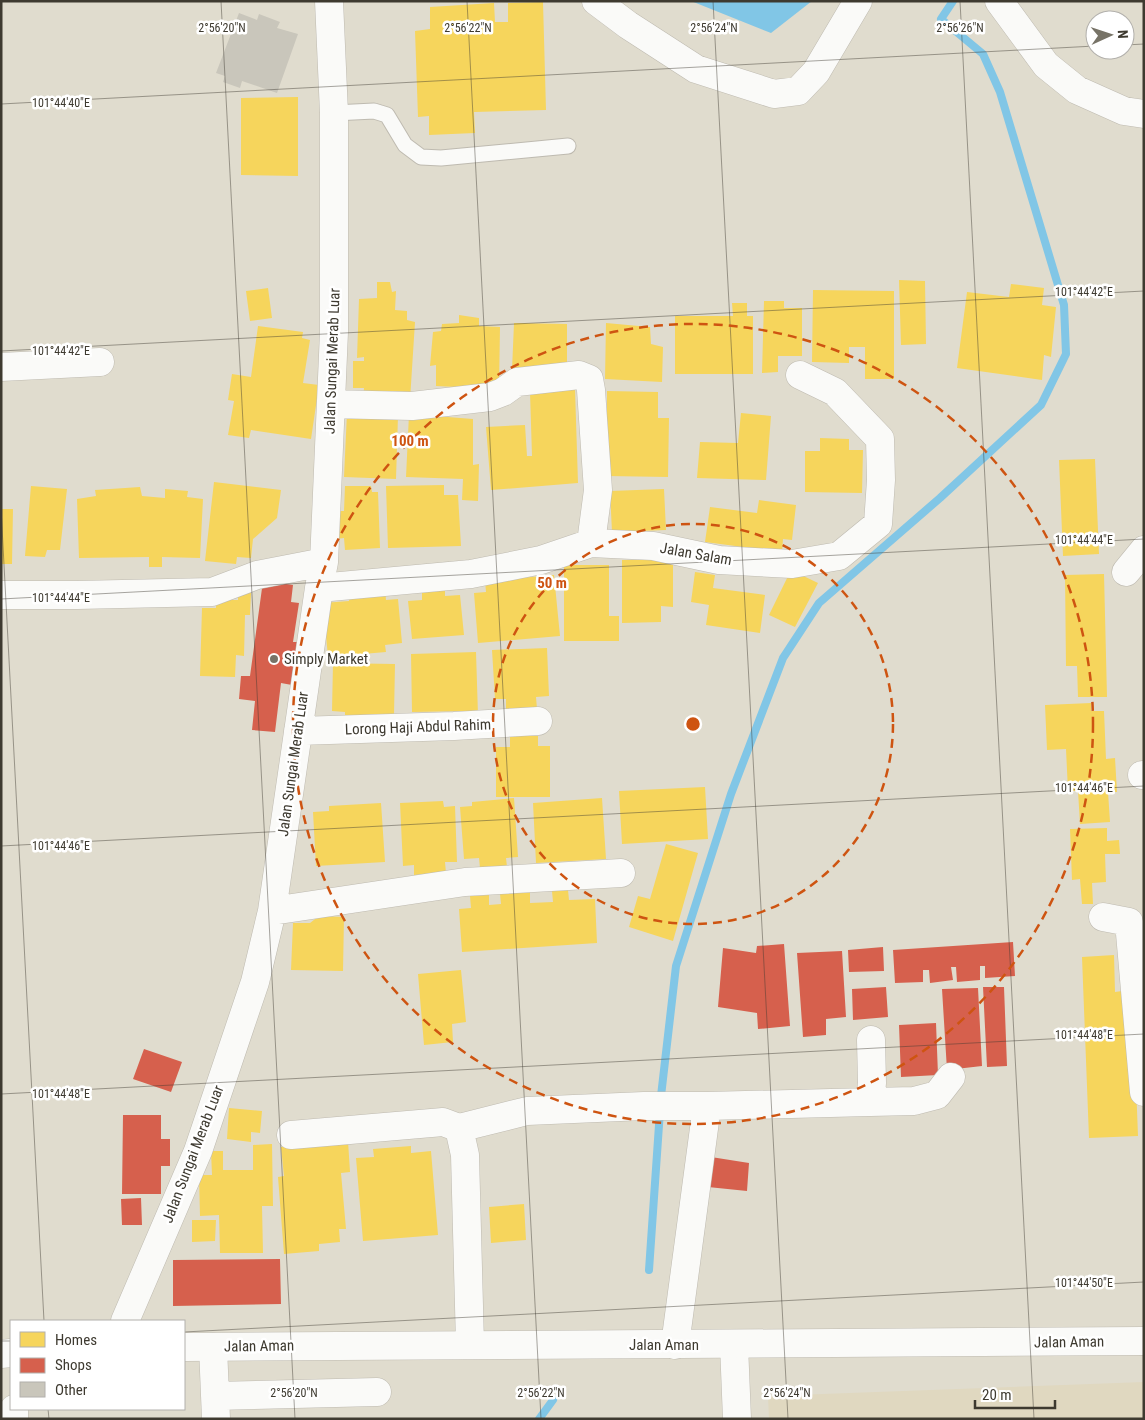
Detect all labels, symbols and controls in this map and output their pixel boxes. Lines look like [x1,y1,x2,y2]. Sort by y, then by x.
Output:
north arrow [1085,10,1135,60]
text: 2°56'20"N [198,21,246,35]
text: 2°56'22"N [444,21,492,35]
text: 2°56'24"N [690,21,738,35]
text: 2°56'26"N [936,21,984,35]
text: N [1115,30,1131,39]
text: 101°44'40"E [32,96,90,110]
text: 101°44'42"E [1055,285,1113,299]
street label: Jalan Sungai Merab Luar [320,287,344,434]
text: 101°44'42"E [32,344,90,358]
text: 100 m [391,432,429,450]
text: 101°44'44"E [1055,533,1113,547]
street label: Jalan Salam [659,539,733,569]
text: 50 m [537,574,567,592]
text: 101°44'44"E [32,591,90,605]
place label: Simply Market [284,650,368,668]
marker: Simply Market [268,653,280,665]
street label: Jalan Sungai Merab Luar [274,690,312,838]
street label: Lorong Haji Abdul Rahim [345,715,491,739]
centre of rings [684,715,702,733]
text: 101°44'46"E [1055,781,1113,795]
text: 101°44'46"E [32,839,90,853]
text: 101°44'48"E [1055,1028,1113,1042]
street label: Jalan Sungai Merab Luar [158,1082,228,1225]
text: 101°44'48"E [32,1087,90,1101]
text: 101°44'50"E [1055,1276,1113,1290]
legend [10,1320,185,1410]
text: Homes [55,1331,97,1349]
street label: Jalan Aman [1034,1332,1104,1352]
street label: Jalan Aman [224,1336,294,1356]
street label: Jalan Aman [629,1336,699,1354]
text: Shops [55,1356,92,1374]
scale bar [975,1378,1055,1410]
text: Other [55,1381,88,1399]
text: 2°56'20"N [270,1386,318,1400]
text: 2°56'22"N [517,1386,565,1400]
text: 2°56'24"N [763,1386,811,1400]
text: 20 m [982,1386,1012,1404]

